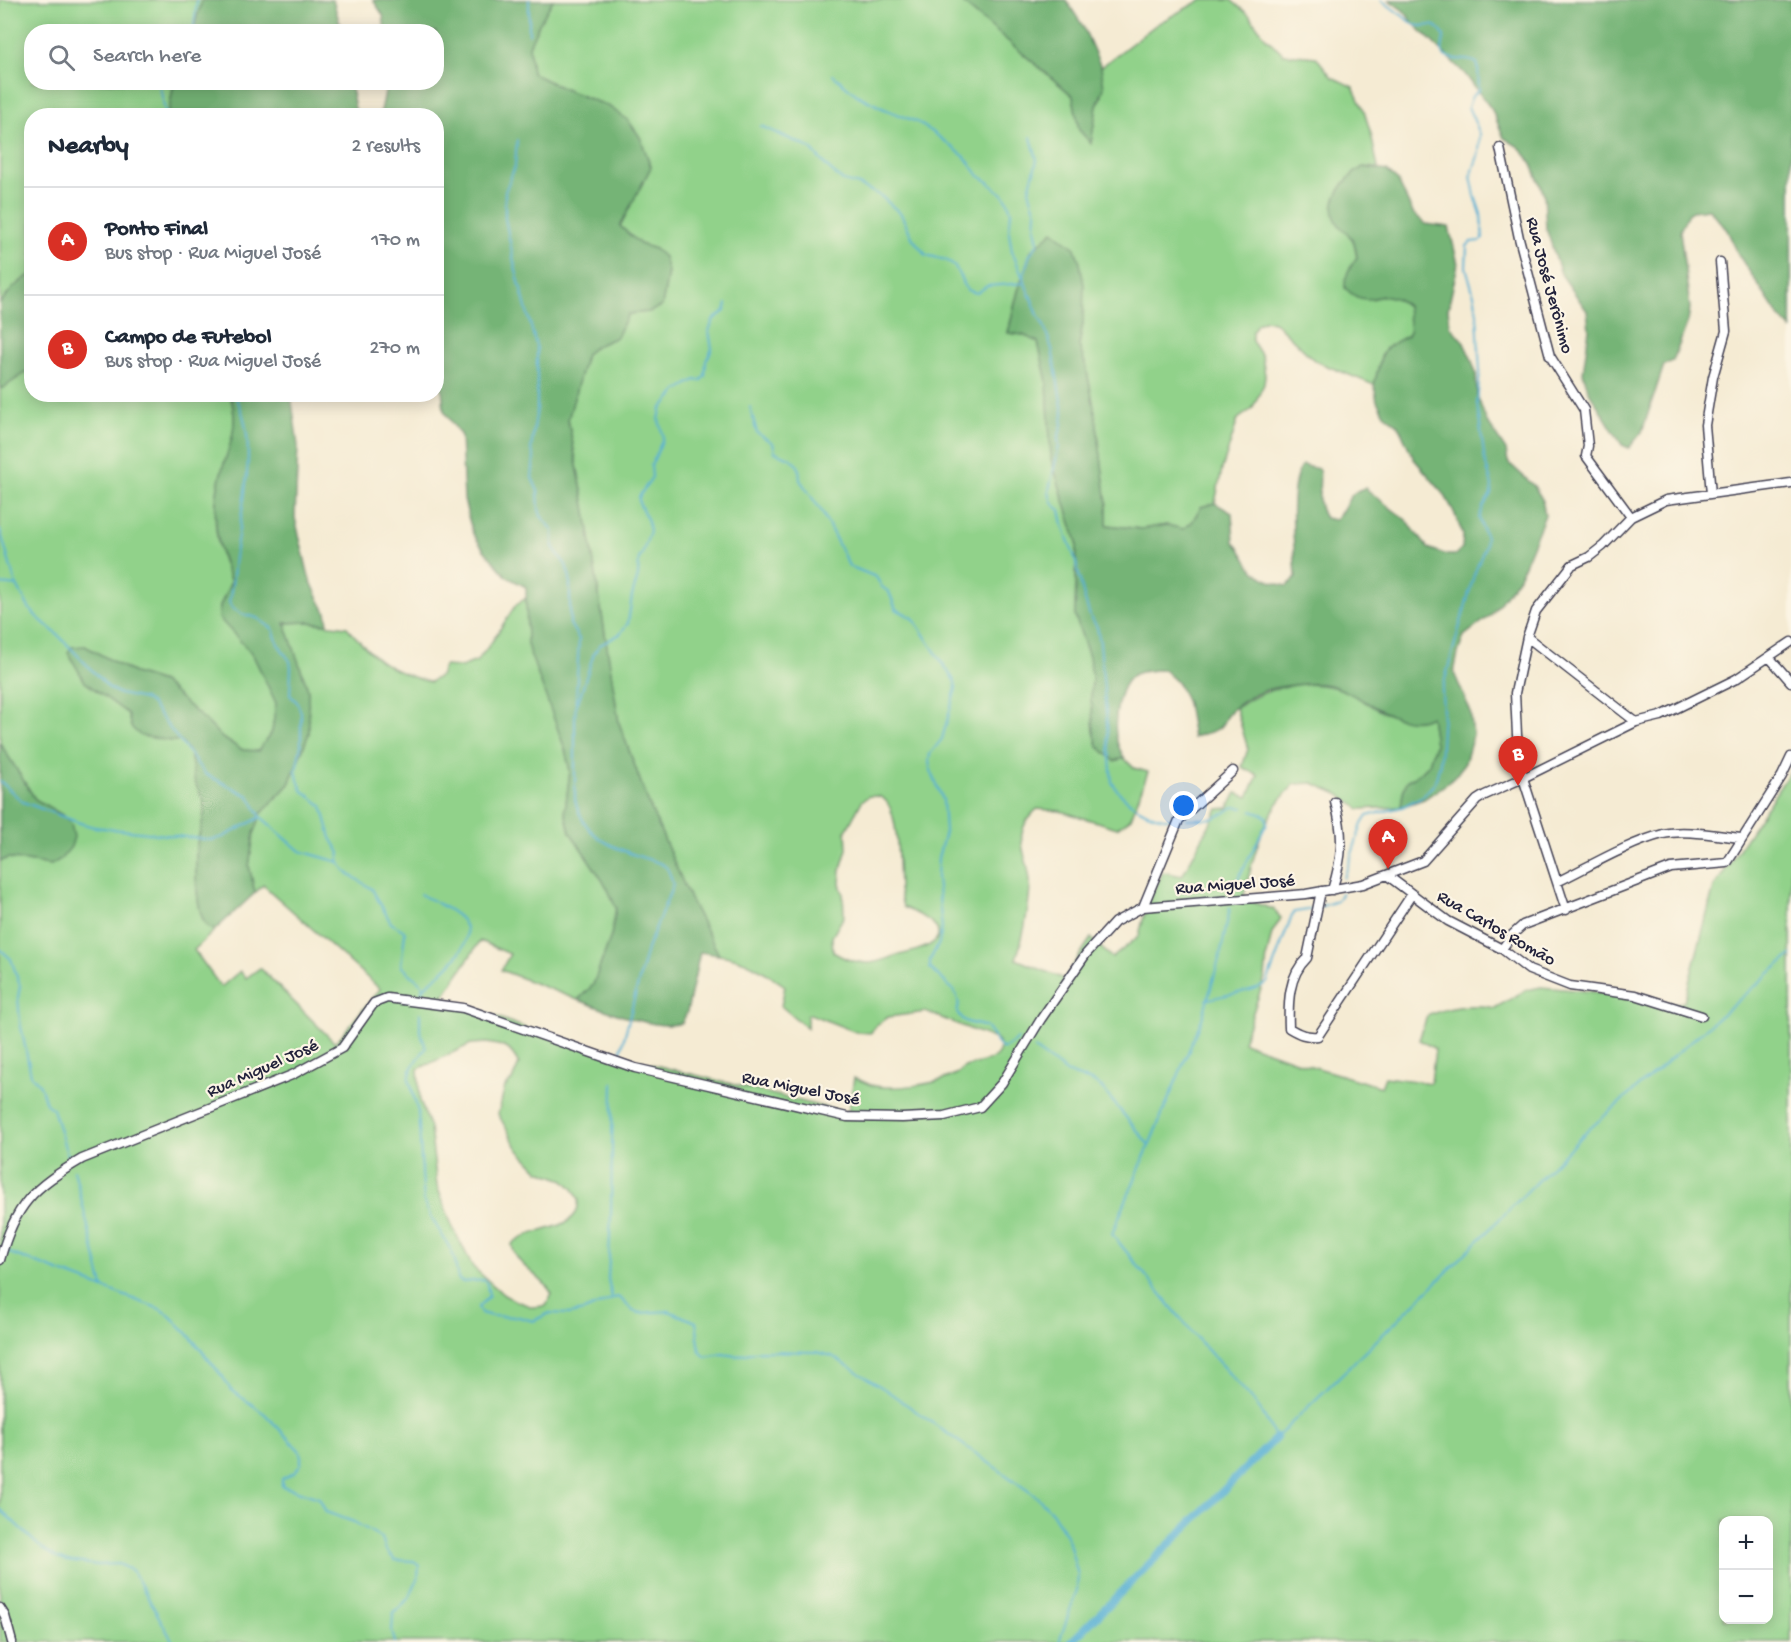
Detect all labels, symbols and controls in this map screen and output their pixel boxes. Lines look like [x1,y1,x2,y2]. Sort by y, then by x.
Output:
search box [24,24,444,90]
icon: search [45,41,78,74]
text: Search here [93,44,201,70]
text: Nearby [48,132,129,163]
text: 2 results [351,136,420,159]
street label: Rua José Jerônimo [1520,215,1577,356]
text: Ponto Final [105,217,208,243]
text: A [62,230,73,253]
text: 170 m [371,230,420,253]
text: Bus stop · Rua Miguel José [105,243,321,266]
text: Campo de Futebol [105,325,271,351]
text: B [62,338,73,361]
text: 270 m [370,338,420,361]
text: Bus stop · Rua Miguel José [105,351,321,374]
pin: B [1498,736,1538,786]
your location [1169,791,1198,820]
pin: A [1368,820,1408,869]
street label: Rua Miguel José [1175,871,1296,900]
street label: Rua Carlos Romão [1433,887,1559,972]
street label: Rua Miguel José [204,1035,323,1103]
street label: Rua Miguel José [740,1068,862,1111]
map controls [1719,1516,1773,1624]
button: + [1719,1516,1773,1570]
button: − [1719,1570,1773,1624]

